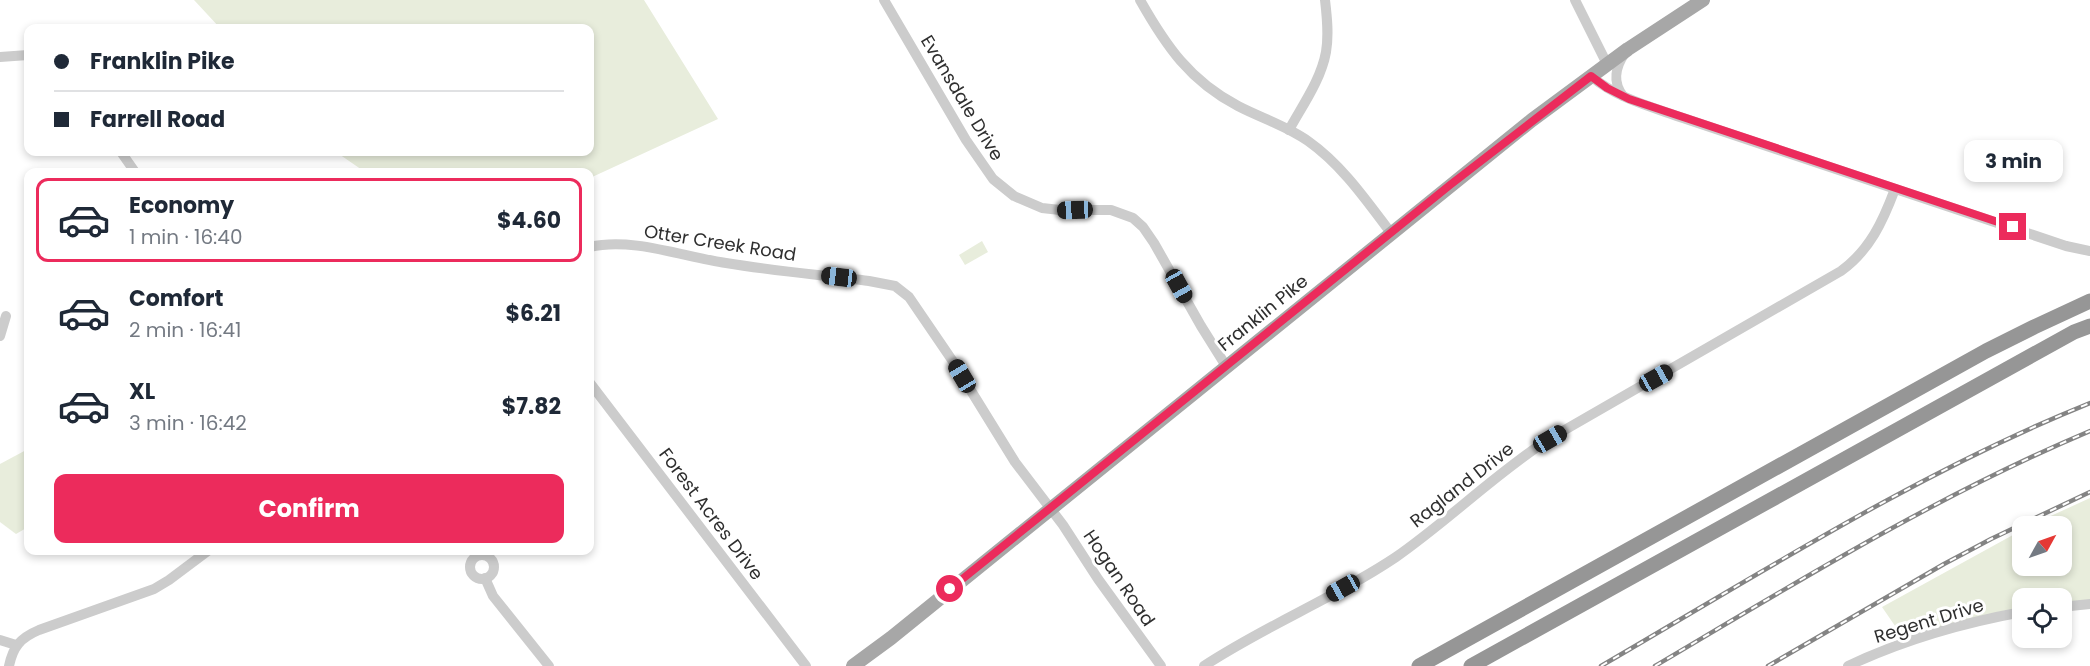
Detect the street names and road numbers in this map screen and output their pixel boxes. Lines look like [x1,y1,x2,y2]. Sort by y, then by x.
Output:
street label: Evansdale Drive [915,30,1010,165]
street label: Otter Creek Road [642,218,798,267]
street label: Franklin Pike [1212,269,1313,357]
street label: Ragland Drive [1405,436,1519,533]
street label: Forest Acres Drive [653,442,769,585]
street label: Hogan Road [1078,525,1161,631]
street label: Regent Drive [1871,592,1987,649]

